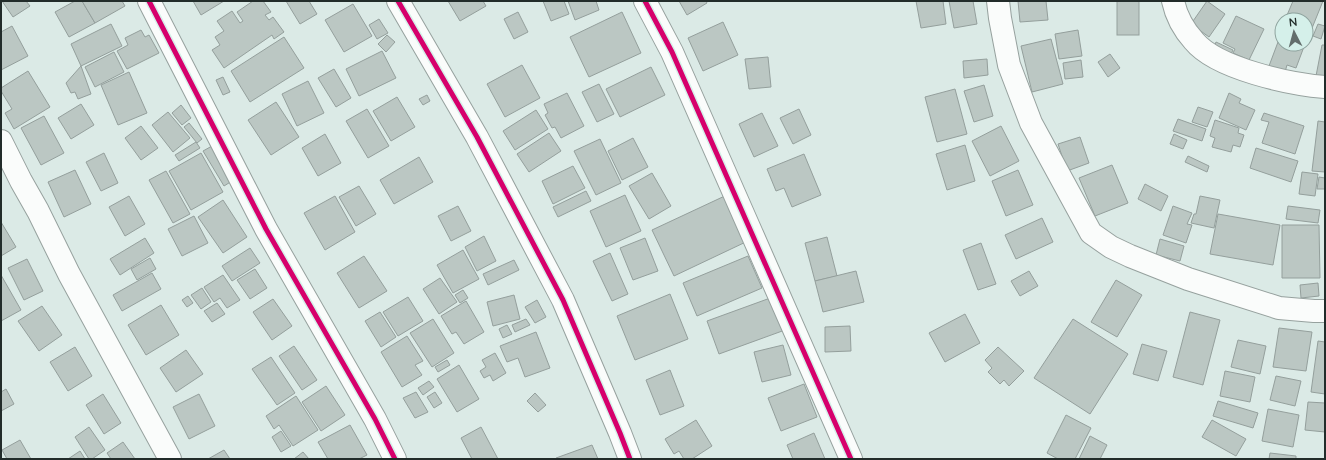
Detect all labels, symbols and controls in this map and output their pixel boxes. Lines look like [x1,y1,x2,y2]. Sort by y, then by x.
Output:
north arrow [1274,12,1314,52]
text: N [1288,15,1298,28]

